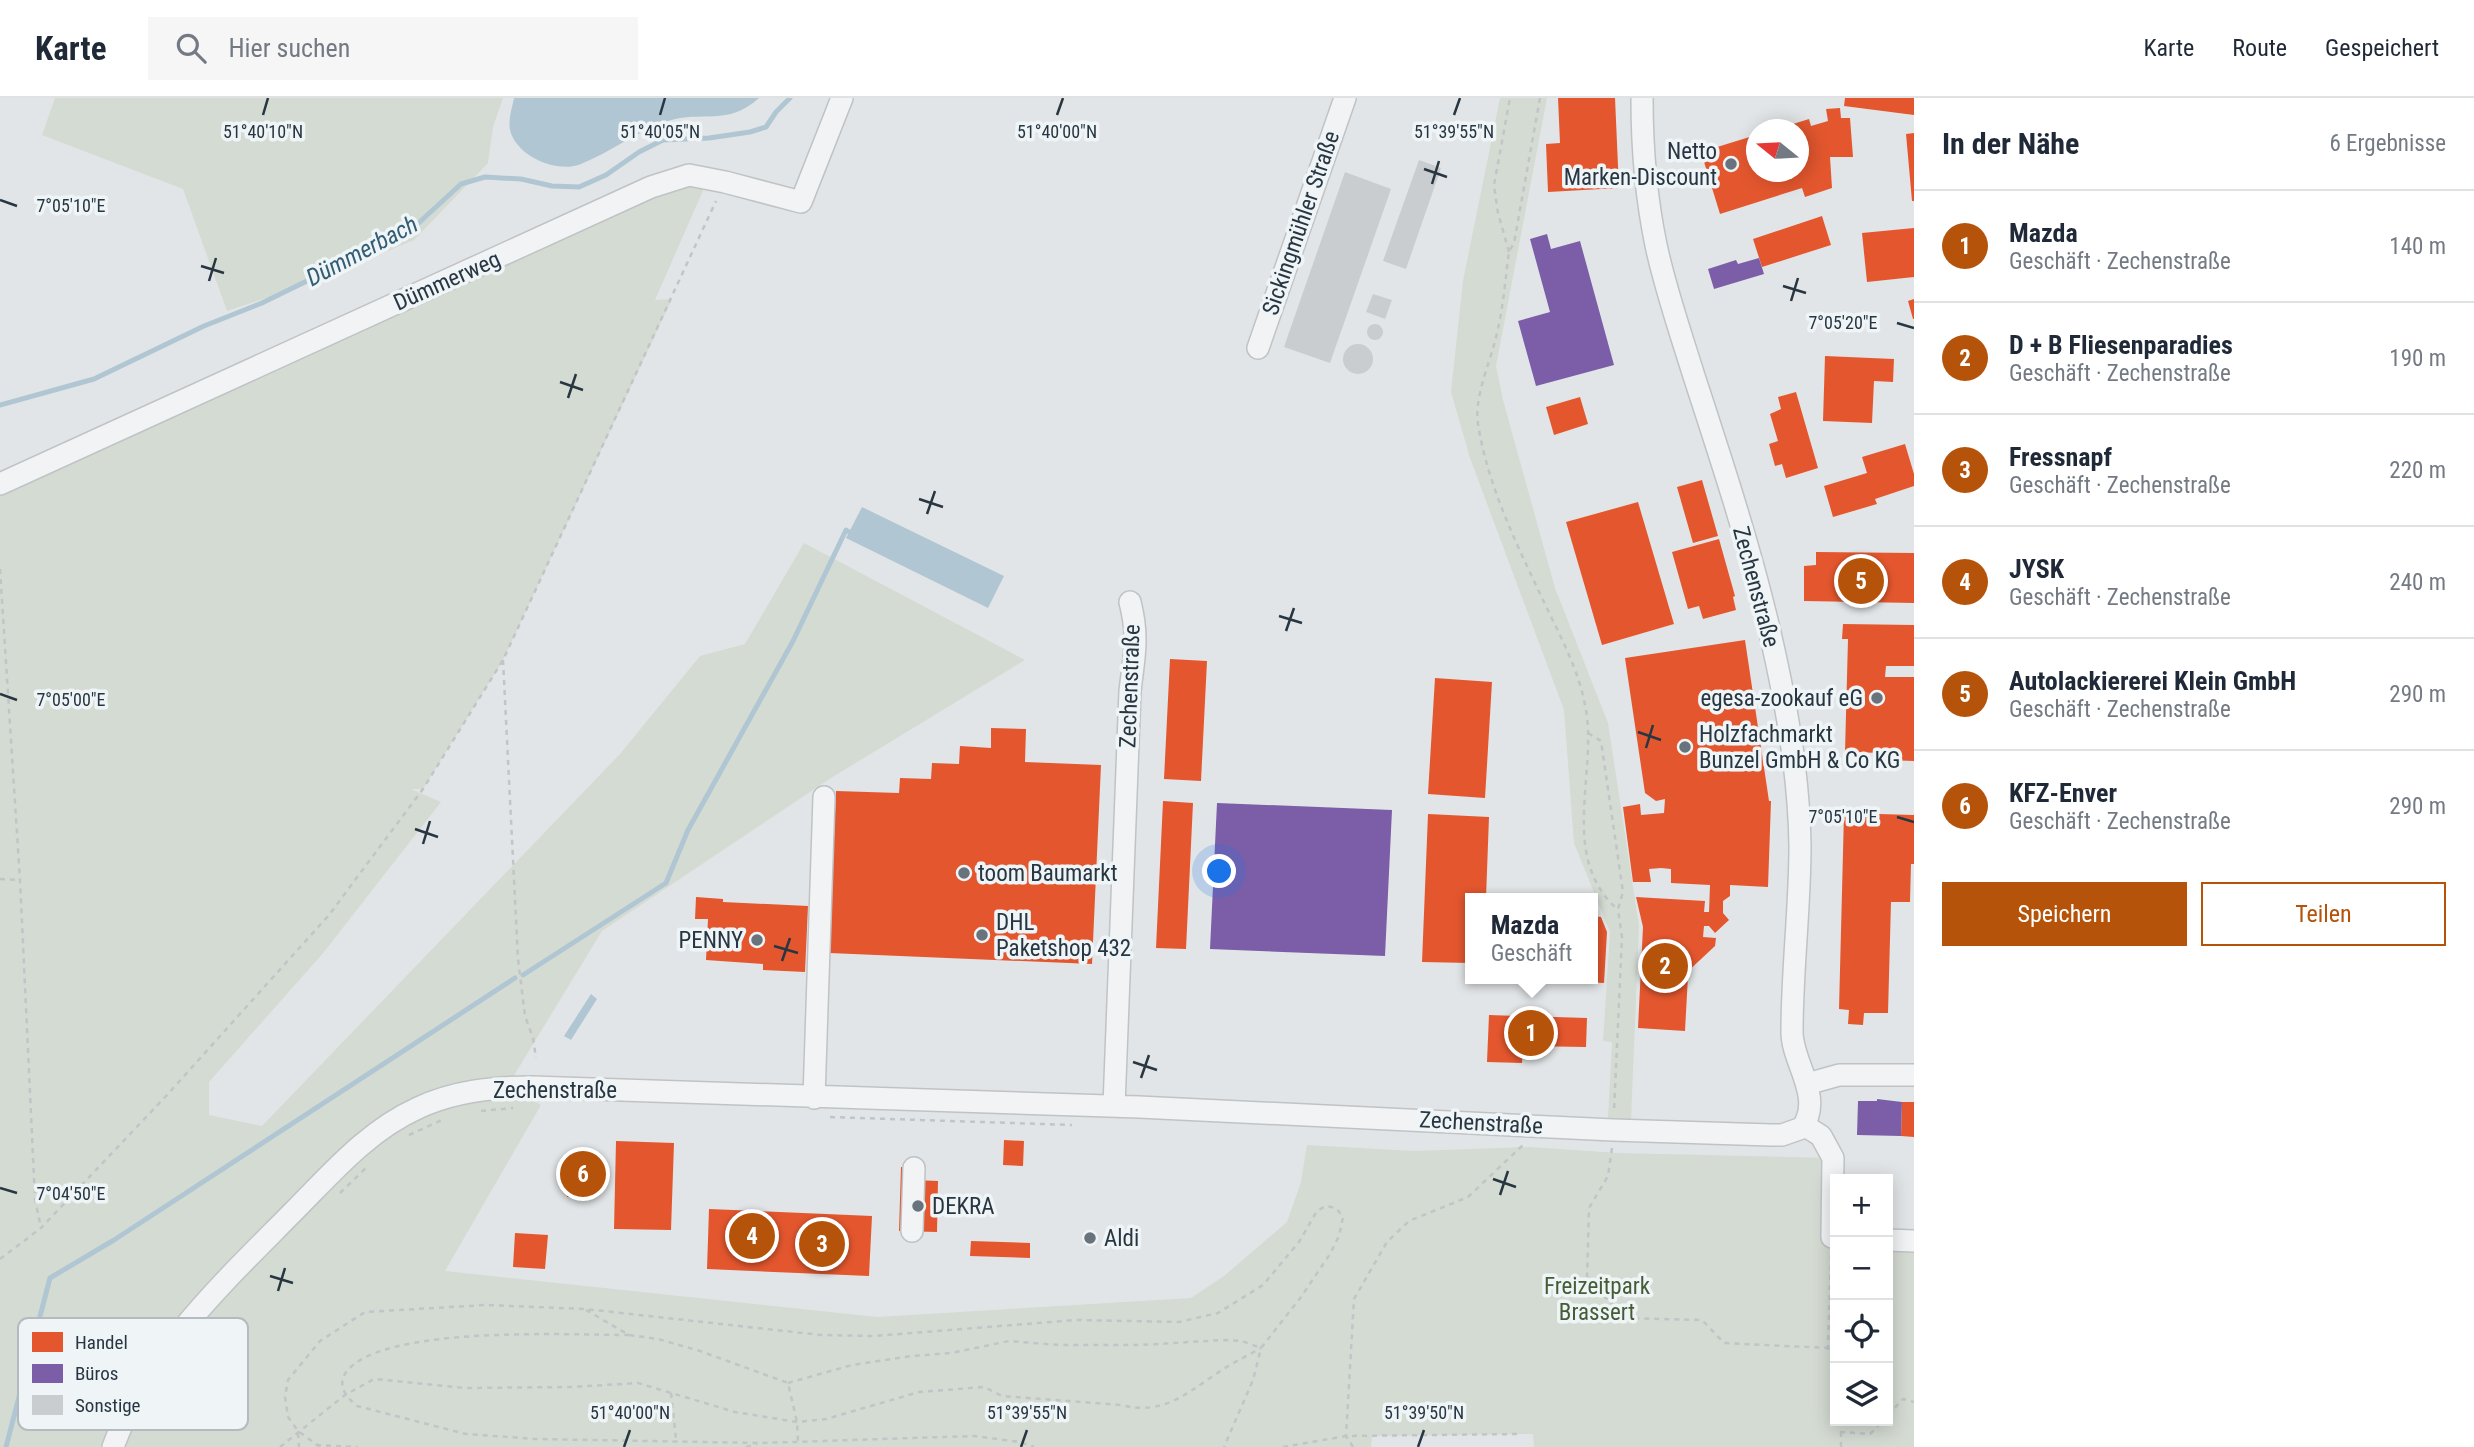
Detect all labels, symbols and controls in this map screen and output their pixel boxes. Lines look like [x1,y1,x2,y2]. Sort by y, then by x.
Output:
search box [148,17,638,80]
text: Karte [35,29,106,68]
icon: search [172,29,210,67]
text: Hier suchen [228,33,350,63]
text: Karte [2144,34,2194,62]
text: Route [2232,34,2287,62]
text: Gespeichert [2325,34,2439,62]
north arrow [1746,119,1809,182]
text: 51°40'10"N [223,121,303,142]
text: 51°40'05"N [620,121,700,142]
text: 51°40'00"N [1017,121,1097,142]
text: 51°39'55"N [1414,121,1494,142]
text: In der Nähe [1942,126,2079,161]
street label: Sickingmühler Straße [1257,127,1345,319]
text: 6 Ergebnisse [2329,130,2446,157]
place label: Netto Marken-Discount [1564,138,1717,191]
marker: Netto Marken-Discount [1723,156,1739,172]
text: 7°05'10"E [36,195,106,216]
water label: Dümmerbach [301,210,423,292]
text: Mazda [2009,218,2078,248]
text: 1 [1959,233,1971,260]
text: 140 m [2389,233,2446,260]
street label: Dümmerweg [389,245,505,317]
text: Geschäft · Zechenstraße [2009,248,2231,275]
text: 7°05'20"E [1808,312,1878,333]
text: D + B Fliesenparadies [2009,330,2233,360]
text: 2 [1959,345,1971,372]
text: 190 m [2389,345,2446,372]
text: Geschäft · Zechenstraße [2009,360,2231,387]
text: Fressnapf [2009,442,2112,472]
text: 3 [1959,457,1971,484]
text: 220 m [2389,457,2446,484]
text: Geschäft · Zechenstraße [2009,472,2231,499]
street label: Zechenstraße [1727,524,1785,650]
text: JYSK [2009,554,2064,584]
pin: 5 [1838,555,1884,607]
text: 4 [1959,569,1971,596]
text: 240 m [2389,569,2446,596]
text: Geschäft · Zechenstraße [2009,584,2231,611]
street label: Zechenstraße [1114,624,1146,748]
text: Autolackiererei Klein GmbH [2009,666,2296,696]
text: 5 [1959,681,1971,708]
text: 290 m [2389,681,2446,708]
place label: egesa-zookauf eG [1700,685,1863,712]
text: 7°05'00"E [36,689,106,710]
marker: egesa-zookauf eG [1869,690,1885,706]
text: Geschäft · Zechenstraße [2009,696,2231,723]
place label: Holzfachmarkt Bunzel GmbH & Co KG [1699,721,1900,774]
marker: Holzfachmarkt Bunzel GmbH & Co KG [1677,739,1693,755]
text: KFZ-Enver [2009,778,2117,808]
text: 6 [1959,793,1971,820]
text: 290 m [2389,793,2446,820]
text: 7°05'10"E [1808,806,1878,827]
text: Geschäft · Zechenstraße [2009,808,2231,835]
your location [1202,854,1236,888]
place label: toom Baumarkt [978,860,1117,887]
marker: toom Baumarkt [956,865,972,881]
button: Speichern [1942,882,2187,946]
button: Teilen [2201,882,2446,946]
popup [1465,893,1598,984]
place label: DHL Paketshop 432 [996,909,1131,962]
text: Mazda [1491,910,1559,940]
place label: PENNY [679,927,743,954]
marker: DHL Paketshop 432 [974,927,990,943]
marker: PENNY [749,932,765,948]
text: Geschäft [1491,940,1572,967]
pin: 2 [1642,940,1688,992]
pin: 1 [1508,1007,1554,1059]
street label: Zechenstraße [493,1077,617,1104]
street label: Zechenstraße [1418,1106,1544,1140]
pin: 6 [560,1148,606,1200]
map controls [1830,1174,1893,1426]
button: + [1830,1174,1893,1237]
text: 7°04'50"E [36,1183,106,1204]
place label: DEKRA [932,1193,995,1220]
marker: DEKRA [910,1198,926,1214]
pin: 4 [729,1210,775,1262]
pin: 3 [799,1218,845,1270]
place label: Aldi [1104,1225,1139,1252]
marker: Aldi [1082,1230,1098,1246]
button: − [1830,1237,1893,1300]
park label: Freizeitpark Brassert [1544,1273,1651,1326]
button: locate [1830,1300,1893,1363]
legend [18,1318,248,1430]
text: Handel [75,1331,128,1354]
text: Büros [75,1362,118,1385]
button: layers [1830,1363,1893,1426]
text: Sonstige [75,1394,141,1417]
text: 51°40'00"N [590,1402,670,1423]
text: 51°39'55"N [987,1402,1067,1423]
text: 51°39'50"N [1384,1402,1464,1423]

